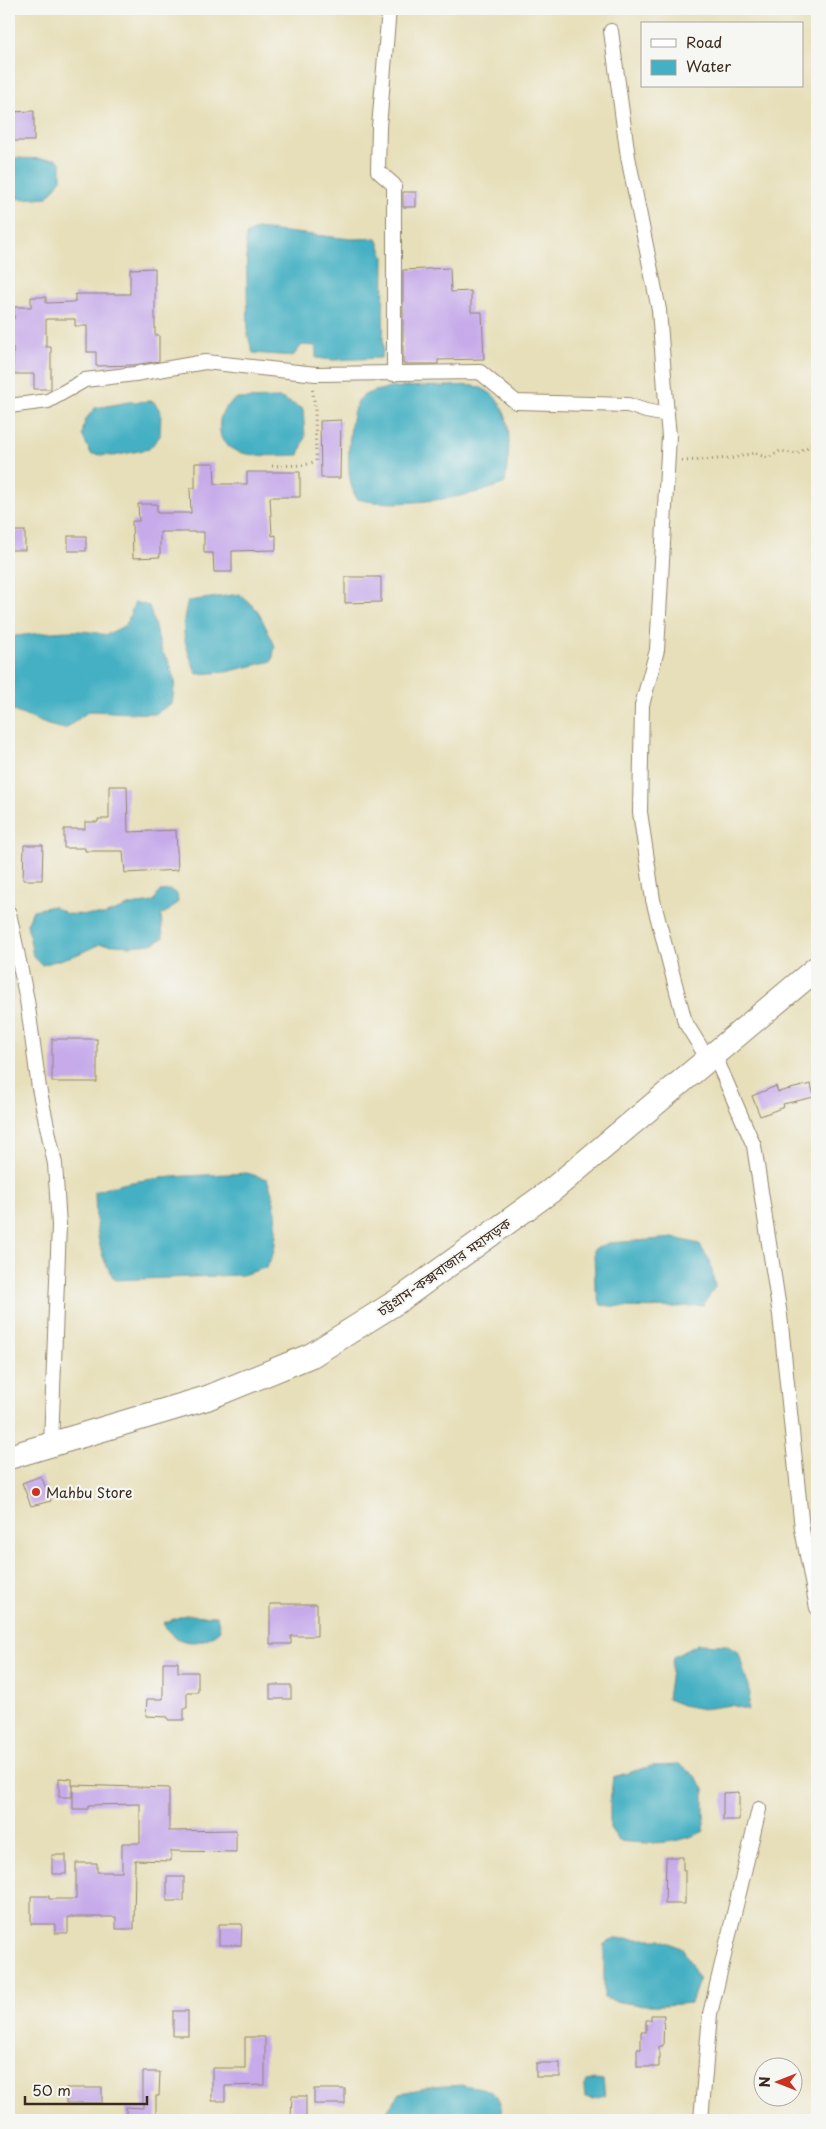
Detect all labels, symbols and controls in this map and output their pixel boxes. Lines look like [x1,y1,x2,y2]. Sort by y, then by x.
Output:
legend [641,22,804,88]
text: Road [686,30,722,53]
text: Water [686,54,731,77]
street label: চট্টগ্রাম-কক্সবাজার মহাসড়ক [372,1213,515,1322]
place label: Mahbu Store [46,1482,132,1503]
marker: Mahbu Store [30,1486,42,1498]
north arrow [754,2056,804,2106]
scale bar [25,2074,148,2106]
text: N [754,2076,775,2088]
text: 50 m [32,2078,71,2101]

